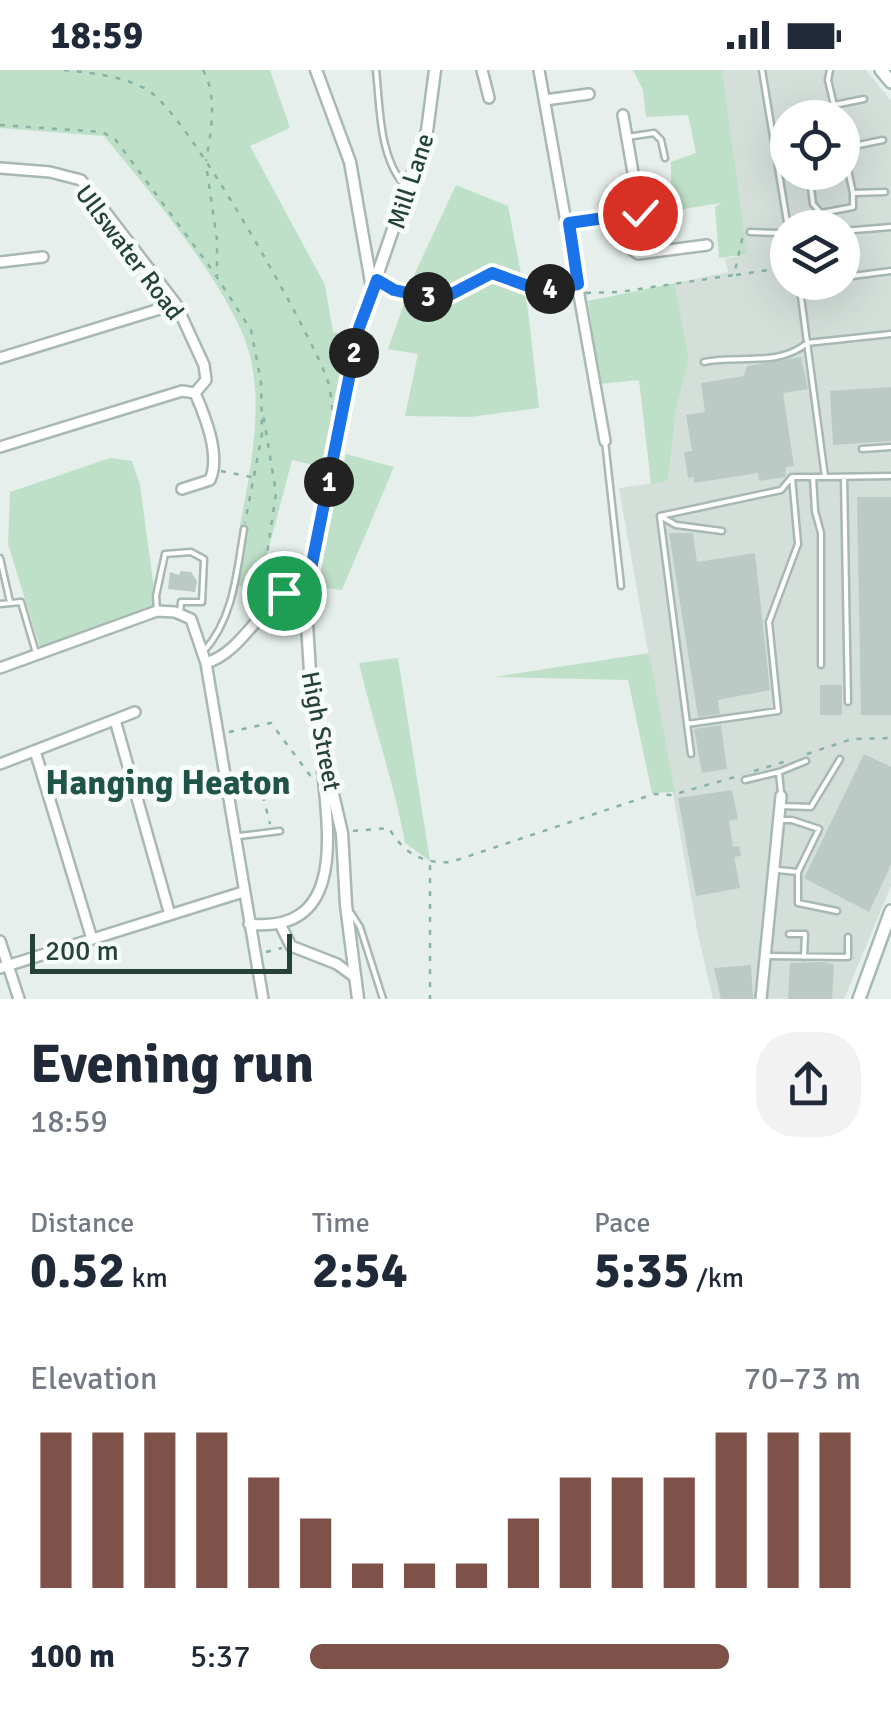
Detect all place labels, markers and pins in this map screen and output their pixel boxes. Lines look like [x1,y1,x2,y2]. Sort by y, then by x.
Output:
pin [598,171,683,256]
pin: 4 [525,264,575,314]
pin: 3 [403,272,453,322]
pin: 2 [329,328,379,378]
pin: 1 [304,457,354,507]
pin [242,551,327,636]

